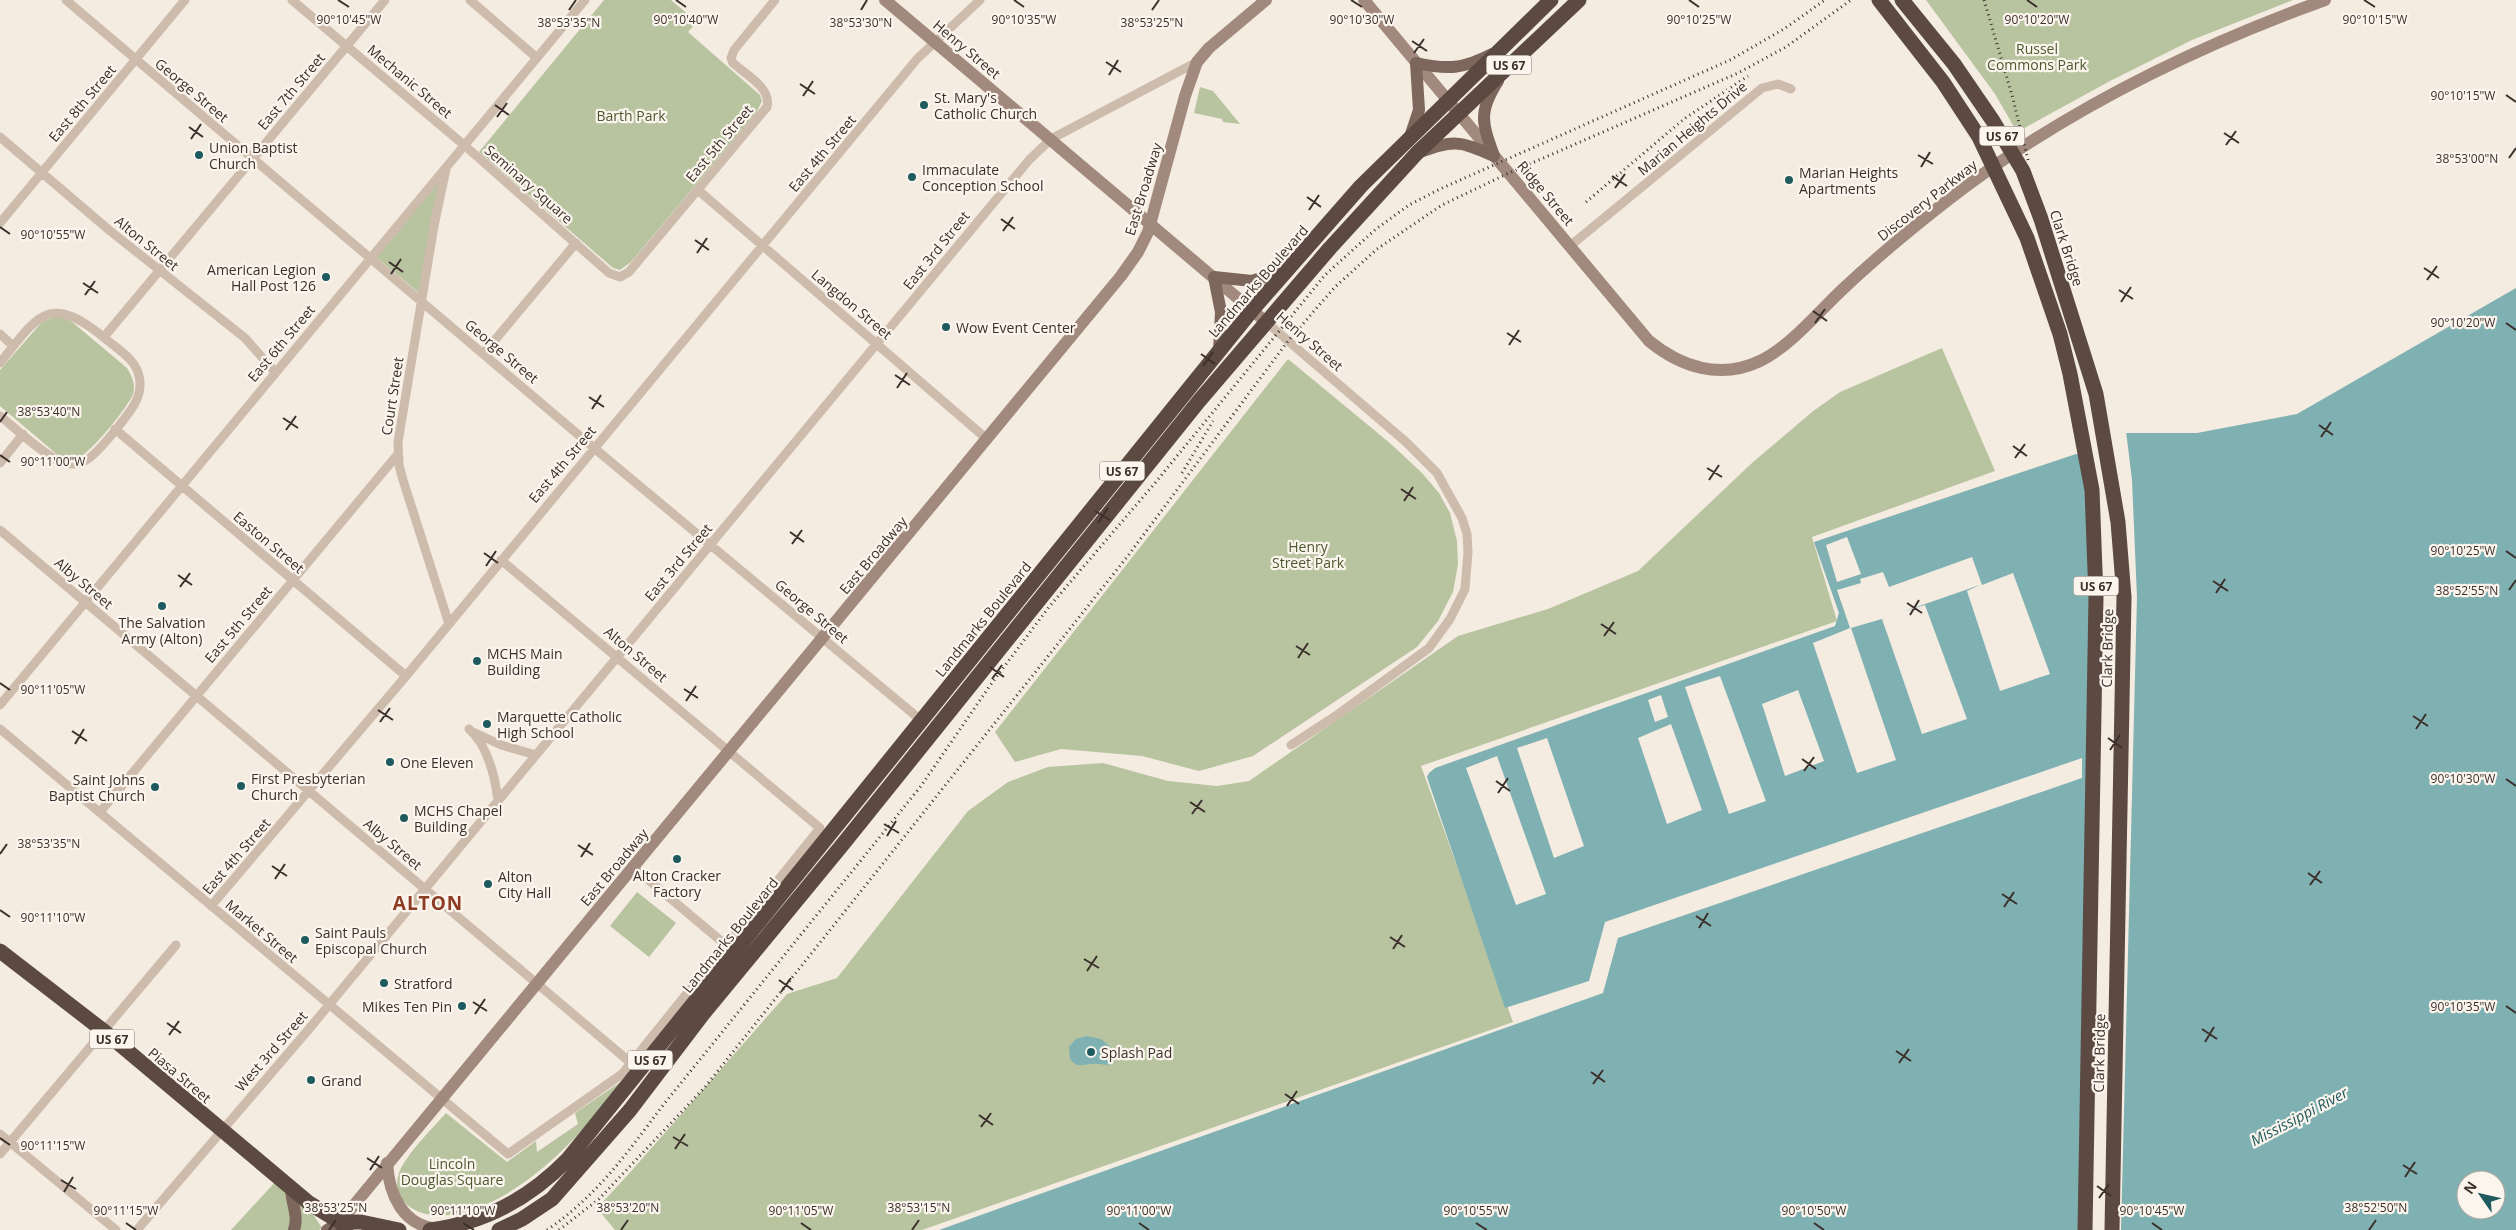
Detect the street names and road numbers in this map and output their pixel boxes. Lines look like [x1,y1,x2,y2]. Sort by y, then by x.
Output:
street label: Henry Street [929,15,1005,83]
street label: Mechanic Street [364,40,456,122]
street label: East 7th Street [253,48,329,134]
street label: George Street [151,54,233,126]
road number: US 67 [1486,56,1532,74]
street label: East 8th Street [44,60,120,146]
street label: Marian Heights Drive [1633,77,1751,179]
street label: East 5th Street [681,100,757,186]
street label: East 4th Street [784,110,860,196]
road number: US 67 [1980,126,2024,146]
street label: East Broadway [1120,139,1166,238]
street label: Seminary Square [481,140,577,228]
street label: Discovery Parkway [1873,154,1982,245]
street label: Ridge Street [1513,157,1579,229]
street label: East 3rd Street [898,207,974,293]
street label: Clark Bridge [2046,207,2088,289]
street label: Alton Street [111,211,183,275]
street label: Landmarks Boulevard [1204,221,1312,341]
street label: Langdon Street [808,265,896,343]
street label: East 6th Street [243,300,319,386]
street label: Henry Street [1273,307,1347,375]
street label: George Street [461,315,543,387]
street label: Court Street [376,355,408,437]
street label: East 4th Street [524,421,600,507]
road number: US 67 [1100,462,1144,481]
street label: Easton Street [230,507,308,577]
street label: East Broadway [835,511,912,598]
street label: East 3rd Street [640,519,716,605]
street label: Alby Street [51,553,117,613]
street label: Landmarks Boulevard [931,558,1035,680]
street label: George Street [771,575,853,647]
road number: US 67 [2074,576,2118,596]
street label: East 5th Street [200,581,276,667]
street label: Clark Bridge [2097,608,2117,688]
street label: Alton Street [600,622,672,686]
street label: East 4th Street [198,814,274,898]
street label: Alby Street [360,814,426,874]
street label: East Broadway [576,823,653,910]
street label: Landmarks Boulevard [678,874,782,996]
street label: Market Street [222,895,302,967]
street label: West 3rd Street [231,1007,311,1095]
street label: Clark Bridge [2089,1013,2109,1093]
road number: US 67 [90,1030,134,1048]
street label: Piasa Street [144,1043,216,1107]
road number: US 67 [628,1050,672,1070]

